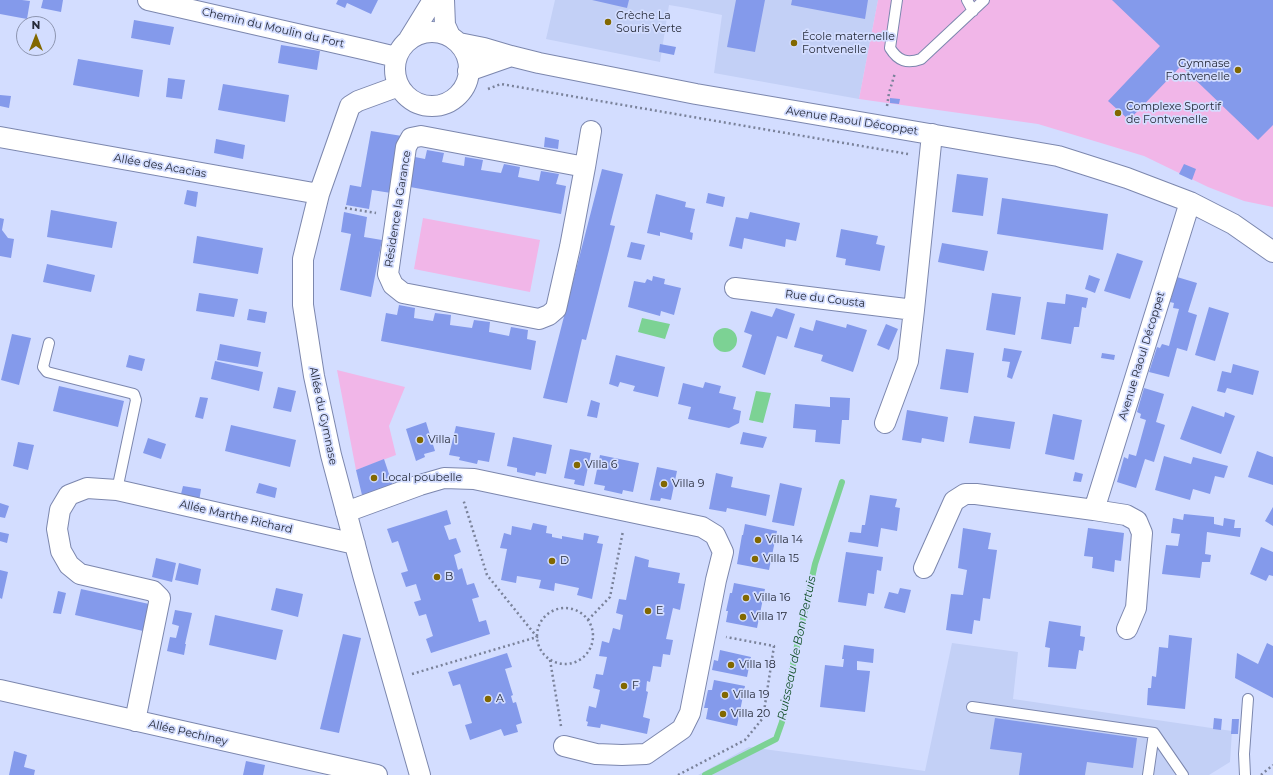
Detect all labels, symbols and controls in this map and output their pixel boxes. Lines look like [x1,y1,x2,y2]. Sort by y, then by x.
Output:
street label: Chemin du Moulin du Fort [200,5,346,51]
place label: Crèche La Souris Verte [616,9,682,35]
north arrow [16,16,56,56]
marker: Crèche La Souris Verte [603,17,613,27]
text: N [32,18,40,32]
place label: École maternelle Fontvenelle [802,30,895,56]
marker: École maternelle Fontvenelle [789,38,799,48]
place label: Gymnase Fontvenelle [1165,57,1230,83]
marker: Gymnase Fontvenelle [1233,65,1243,75]
place label: Complexe Sportif de Fontvenelle [1126,100,1221,126]
street label: Avenue Raoul Décoppet [785,104,919,138]
marker: Complexe Sportif de Fontvenelle [1113,108,1123,118]
street label: Résidence la Garance [382,150,414,268]
street label: Allée des Acacias [113,151,207,181]
street label: Rue du Cousta [784,288,866,310]
street label: Avenue Raoul Décoppet [1116,290,1168,422]
street label: Allée du Gymnase [306,366,340,466]
place label: Villa 1 [428,433,458,447]
marker: Villa 1 [415,435,425,445]
place label: Villa 6 [585,458,617,472]
marker: Villa 6 [572,460,582,470]
place label: Local poubelle [382,471,462,485]
marker: Local poubelle [369,473,379,483]
place label: Villa 9 [672,477,704,491]
marker: Villa 9 [659,479,669,489]
street label: Allée Marthe Richard [178,498,294,536]
place label: Villa 14 [766,533,803,547]
marker: Villa 14 [753,535,763,545]
place label: Villa 15 [763,552,799,566]
place label: D [560,554,569,568]
marker: Villa 15 [750,554,760,564]
marker: D [547,556,557,566]
place label: B [445,570,453,584]
marker: B [432,572,442,582]
water label: Ruisseau de Bon Pertuis [775,574,819,722]
place label: Villa 16 [754,591,790,605]
marker: Villa 16 [741,593,751,603]
place label: E [656,604,663,618]
marker: E [643,606,653,616]
place label: Villa 17 [751,610,787,624]
marker: Villa 17 [738,612,748,622]
place label: Villa 18 [739,658,776,672]
marker: Villa 18 [726,660,736,670]
place label: F [632,679,639,693]
marker: F [619,681,629,691]
place label: Villa 19 [733,688,769,702]
marker: Villa 19 [720,690,730,700]
place label: A [496,692,504,706]
marker: A [483,694,493,704]
place label: Villa 20 [731,707,770,721]
marker: Villa 20 [718,709,728,719]
street label: Allée Pechiney [147,717,229,749]

